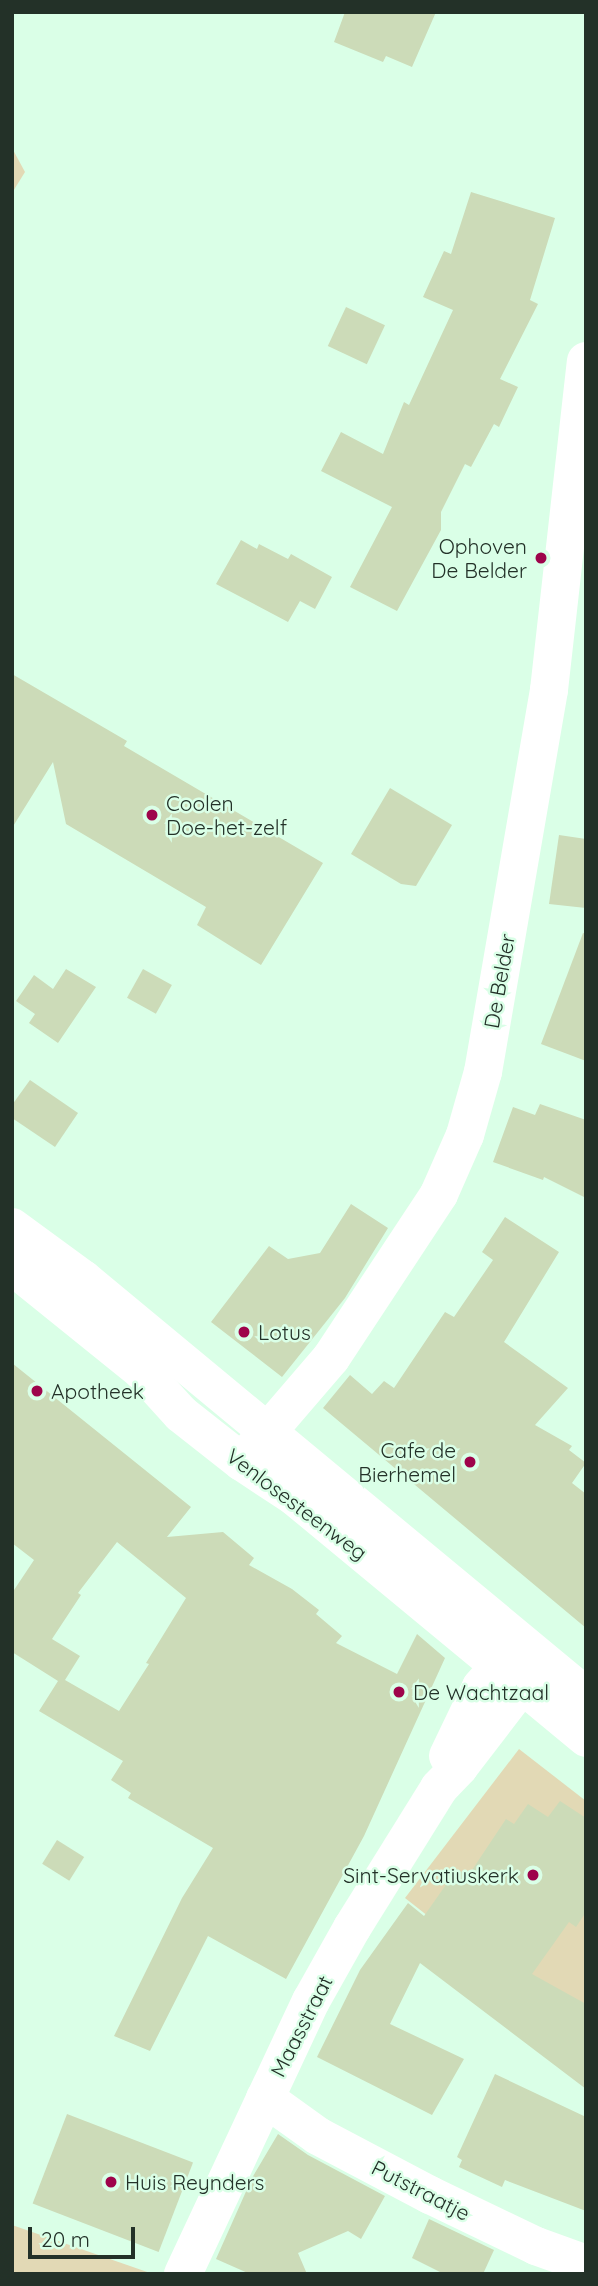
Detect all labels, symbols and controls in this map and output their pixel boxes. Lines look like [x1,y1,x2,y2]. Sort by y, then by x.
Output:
place label: Ophoven De Belder [431,533,527,583]
marker: Ophoven De Belder [533,550,549,566]
place label: Coolen Doe-het-zelf [166,790,287,840]
marker: Coolen Doe-het-zelf [144,807,160,823]
street label: De Belder [478,932,520,1030]
place label: Lotus [258,1319,311,1345]
marker: Lotus [236,1324,252,1340]
place label: Apotheek [51,1378,144,1404]
marker: Apotheek [29,1383,45,1399]
place label: Cafe de Bierhemel [358,1437,456,1487]
street label: Venlosesteenweg [222,1443,372,1565]
marker: Cafe de Bierhemel [462,1454,478,1470]
place label: De Wachtzaal [413,1679,549,1705]
marker: De Wachtzaal [391,1684,407,1700]
place label: Sint-Servatiuskerk [343,1862,519,1888]
marker: Sint-Servatiuskerk [525,1867,541,1883]
street label: Maasstraat [265,1971,337,2081]
street label: Putstraatje [368,2154,474,2226]
place label: Huis Reynders [125,2169,264,2195]
marker: Huis Reynders [103,2174,119,2190]
scale bar [32,2212,138,2256]
text: 20 m [41,2226,90,2252]

